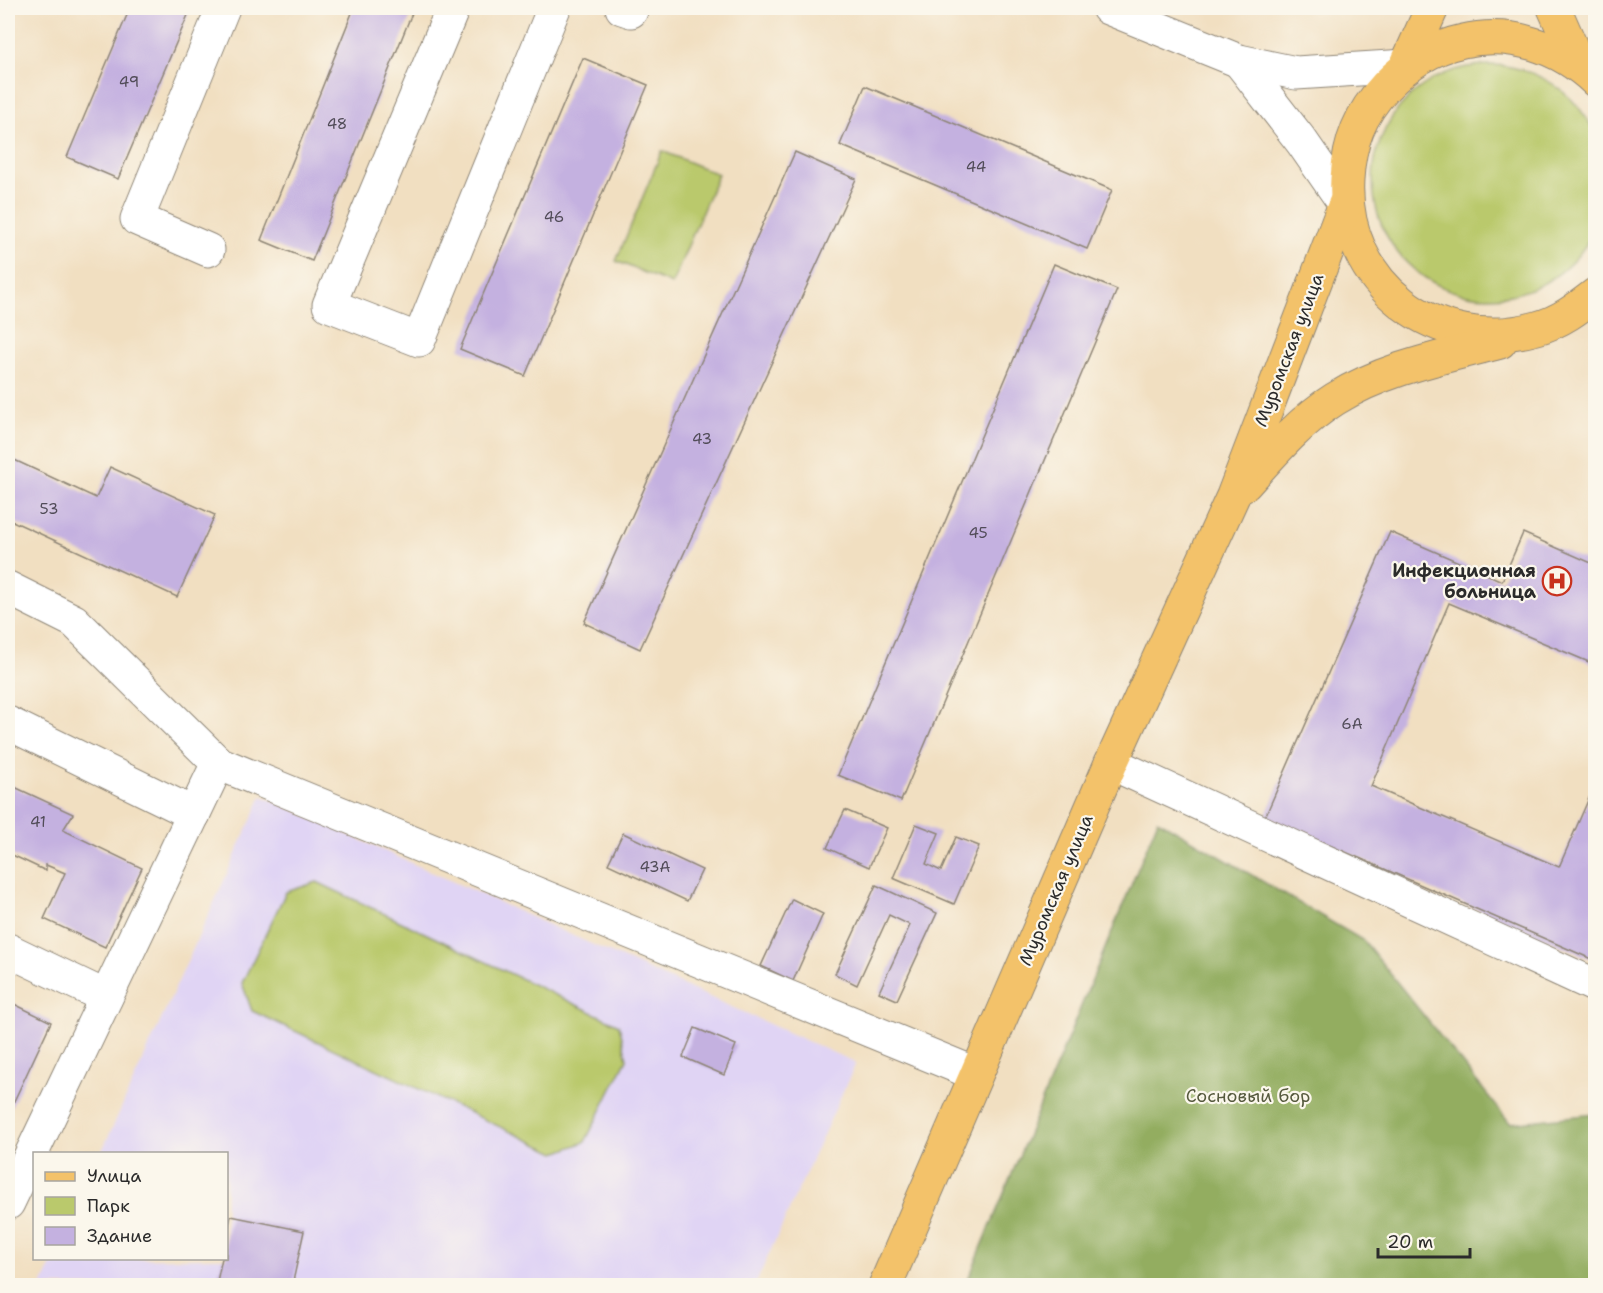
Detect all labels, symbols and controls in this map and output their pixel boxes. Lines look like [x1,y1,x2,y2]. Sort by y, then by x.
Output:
house number: 49 [119,72,139,92]
house number: 48 [327,114,347,134]
house number: 44 [966,157,986,177]
house number: 46 [544,207,564,227]
street label: Муромская улица [1249,270,1329,430]
house number: 43 [692,429,712,449]
house number: 53 [40,499,59,519]
house number: 45 [968,523,988,543]
place label: Инфекционная больница [1392,559,1537,604]
hospital icon: Инфекционная больница [1541,565,1573,597]
house number: 6А [1341,714,1363,734]
street label: Муромская улица [1013,811,1099,969]
house number: 41 [30,812,46,832]
house number: 43А [640,857,671,877]
park label: Сосновый бор [1186,1084,1310,1108]
legend [33,1152,228,1260]
text: Улица [87,1164,141,1188]
text: Парк [87,1194,130,1218]
scale bar [1378,1221,1470,1259]
text: Здание [87,1224,152,1248]
text: 20 m [1387,1230,1433,1254]

